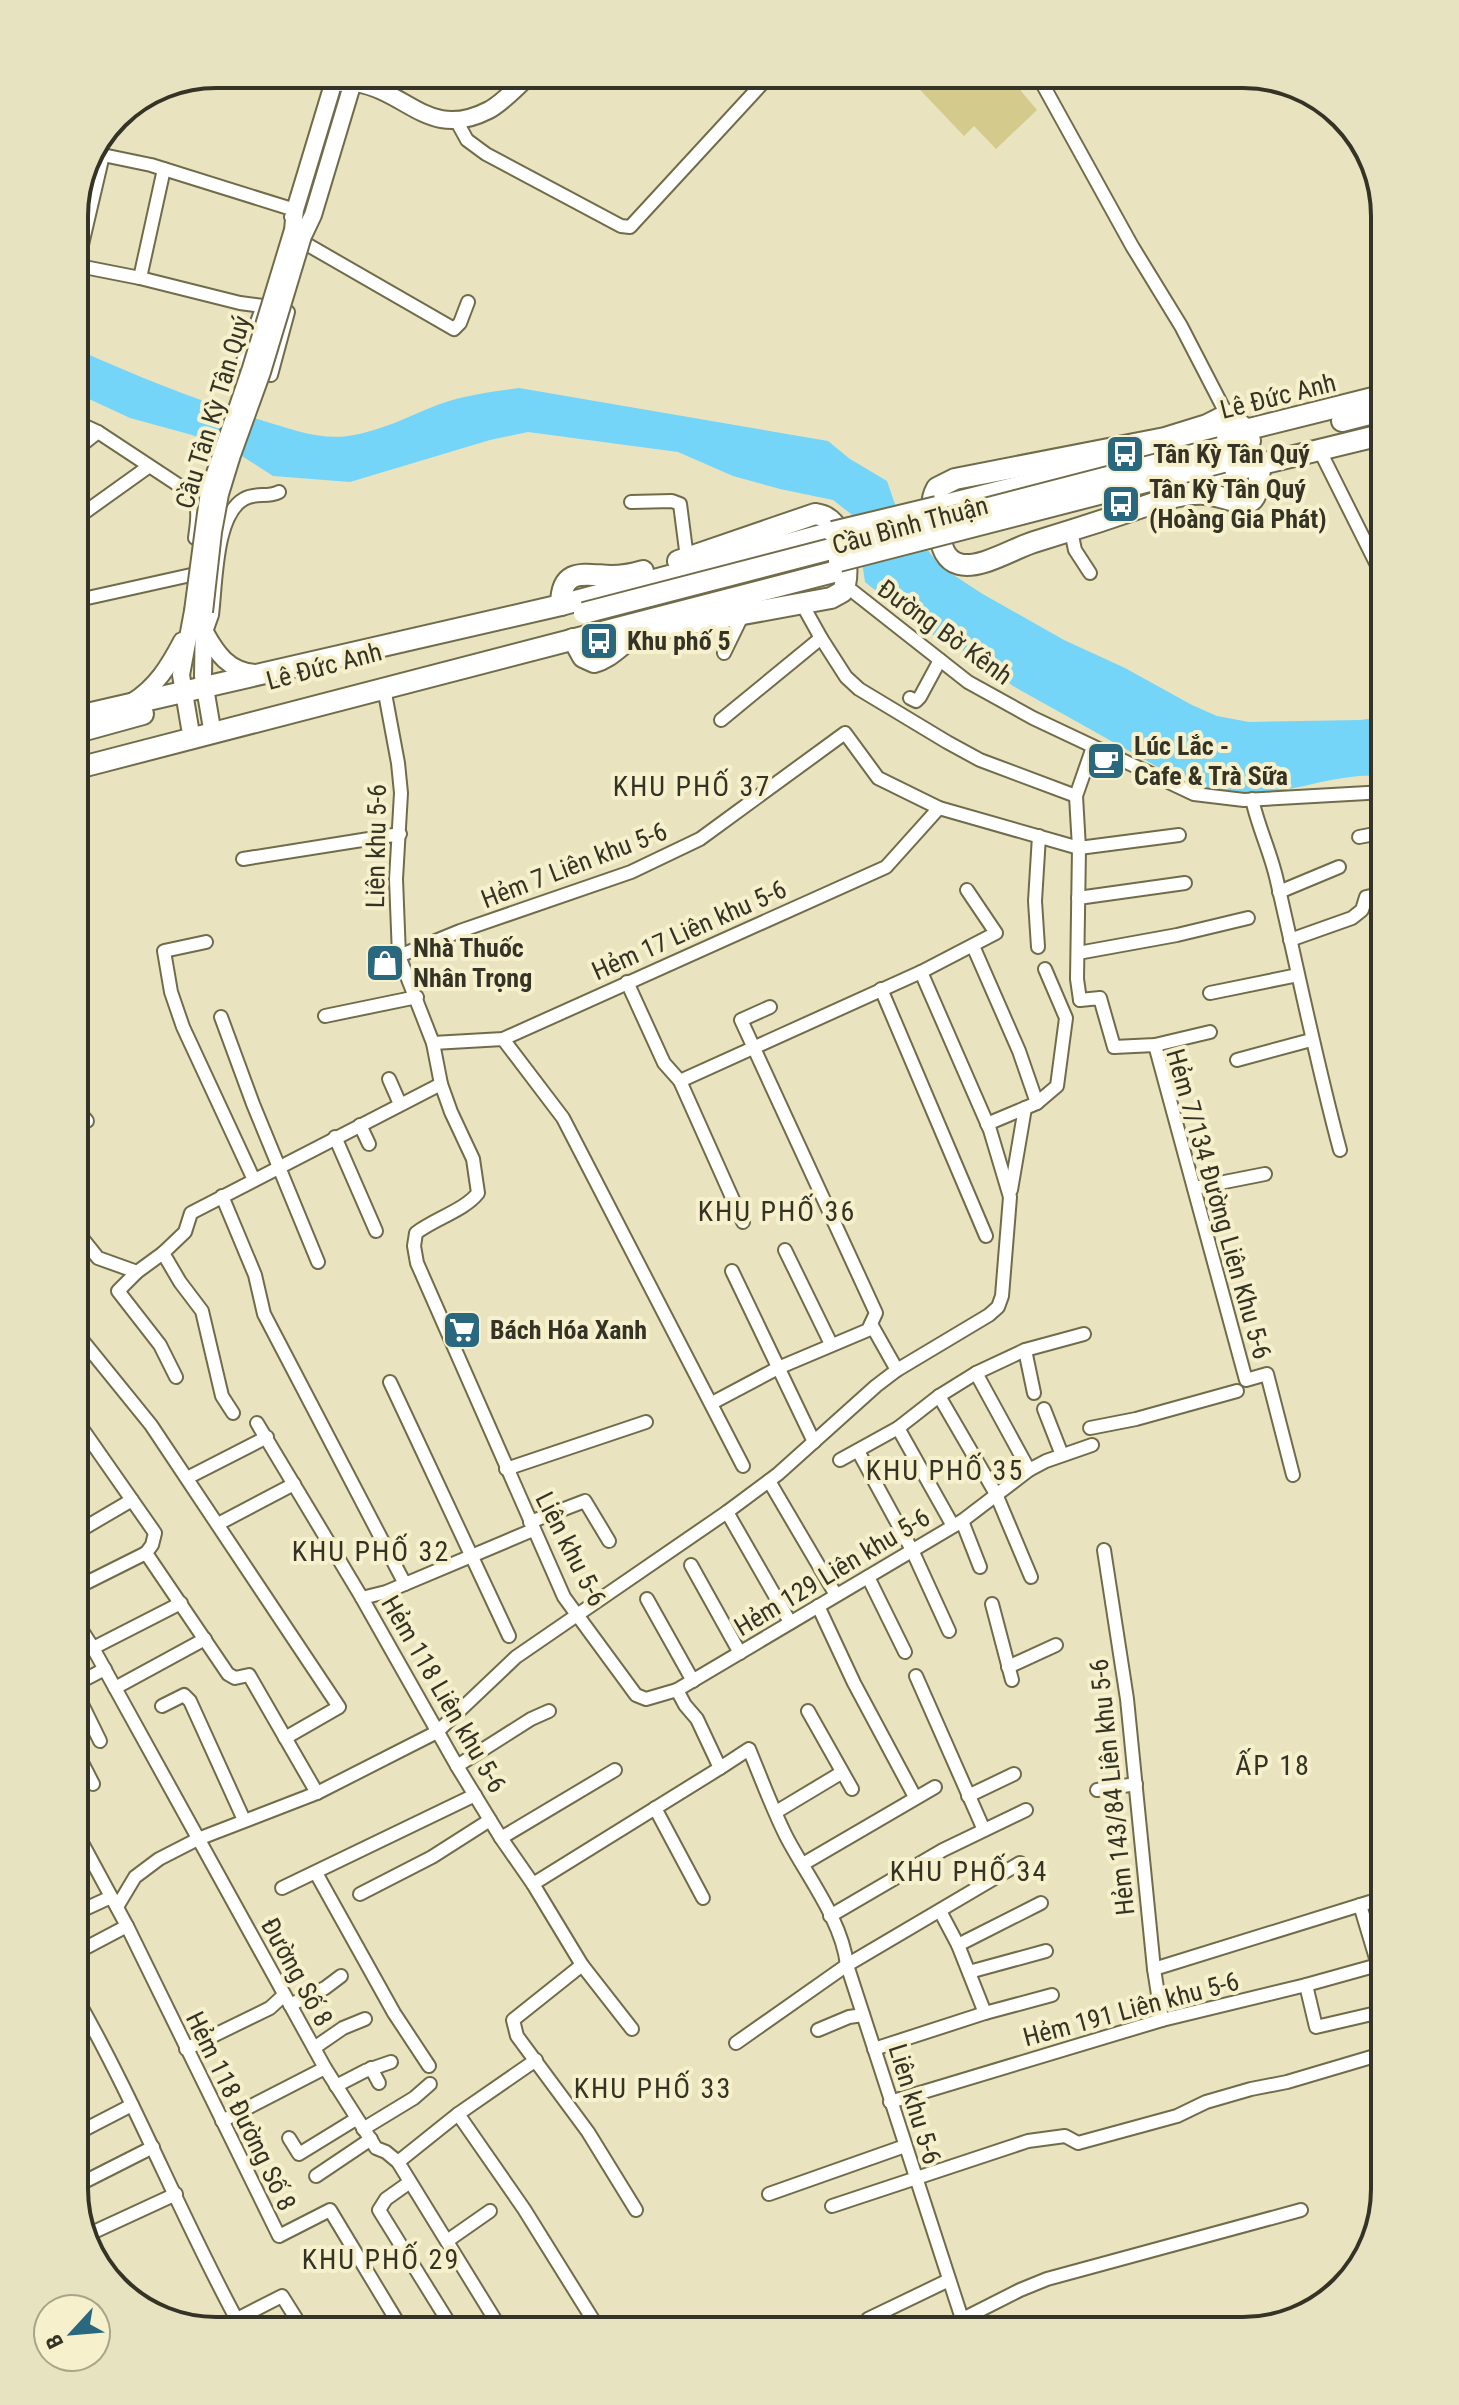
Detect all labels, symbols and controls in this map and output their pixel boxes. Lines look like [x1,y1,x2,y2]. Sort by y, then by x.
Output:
street label: Cầu Tân Kỳ Tân Quý [169,312,257,512]
street label: Lê Đức Anh [1217,367,1339,425]
bus stop icon: Tân Kỳ Tân Quý [1104,433,1146,475]
place label: Tân Kỳ Tân Quý [1153,439,1310,469]
place label: Tân Kỳ Tân Quý (Hoàng Gia Phát) [1149,474,1327,534]
bus stop icon: Tân Kỳ Tân Quý (Hoàng Gia Phát) [1100,483,1142,525]
street label: Cầu Bình Thuận [829,490,991,560]
street label: Đường Bờ Kênh [872,573,1018,691]
bus stop icon: Khu phố 5 [578,620,620,662]
place label: Khu phố 5 [627,626,731,656]
street label: Lê Đức Anh [263,636,385,696]
place label: Lúc Lắc - Cafe & Trà Sữa [1134,731,1288,791]
cafe icon: Lúc Lắc - Cafe & Trà Sữa [1085,740,1127,782]
district label: KHU PHỐ 37 [613,768,771,803]
street label: Liên khu 5-6 [360,784,392,908]
street label: Hẻm 7 Liên khu 5-6 [477,816,671,914]
street label: Hẻm 17 Liên khu 5-6 [587,874,791,986]
place label: Nhà Thuốc Nhân Trọng [413,933,532,993]
shop icon: Nhà Thuốc Nhân Trọng [364,942,406,984]
street label: Hẻm 7/134 Đường Liên Khu 5-6 [1160,1045,1278,1363]
district label: KHU PHỐ 36 [698,1193,856,1228]
supermarket icon: Bách Hóa Xanh [441,1309,483,1351]
place label: Bách Hóa Xanh [490,1315,647,1345]
district label: KHU PHỐ 35 [866,1452,1024,1487]
street label: Liên khu 5-6 [529,1487,613,1611]
street label: Hẻm 129 Liên khu 5-6 [729,1502,935,1642]
district label: KHU PHỐ 32 [292,1533,450,1568]
street label: Hẻm 118 Liên khu 5-6 [375,1590,513,1798]
street label: Hẻm 143/84 Liên khu 5-6 [1084,1657,1140,1917]
district label: ẤP 18 [1235,1748,1311,1782]
district label: KHU PHỐ 34 [890,1853,1048,1888]
street label: Đường Số 8 [255,1913,339,2031]
street label: Hẻm 191 Liên khu 5-6 [1020,1966,1242,2052]
street label: Hẻm 118 Đường Số 8 [180,2007,302,2215]
street label: Liên khu 5-6 [883,2040,947,2168]
district label: KHU PHỐ 33 [574,2070,732,2105]
district label: KHU PHỐ 29 [302,2241,460,2276]
north arrow [32,2293,112,2373]
text: B [41,2331,68,2353]

